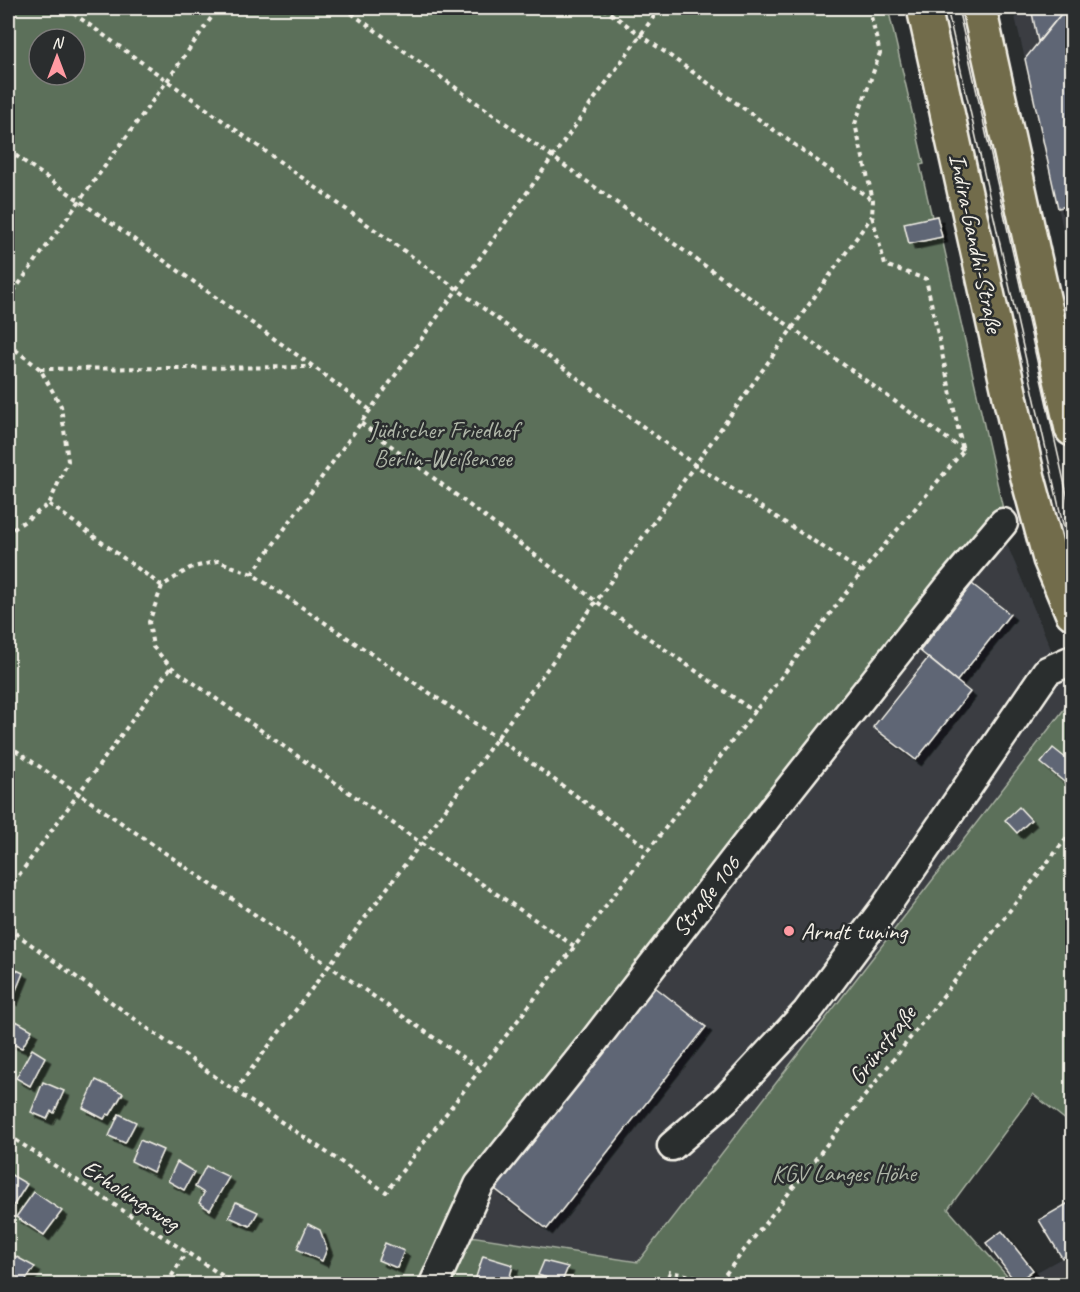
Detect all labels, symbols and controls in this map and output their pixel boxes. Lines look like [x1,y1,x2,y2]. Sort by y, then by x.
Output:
north arrow [27,27,87,87]
text: N [52,33,65,53]
street label: Indira-Gandhi-Straße [942,151,1010,337]
park label: Jüdischer Friedhof Berlin-Weißensee [368,415,523,473]
street label: Straße 106 [665,848,748,943]
place label: Arndt tuning [801,916,909,946]
marker: Arndt tuning [782,924,796,938]
street label: Grünstraße [842,998,924,1091]
street label: Erholungsweg [77,1152,187,1239]
park label: KGV Langes Höhe [772,1158,918,1188]

